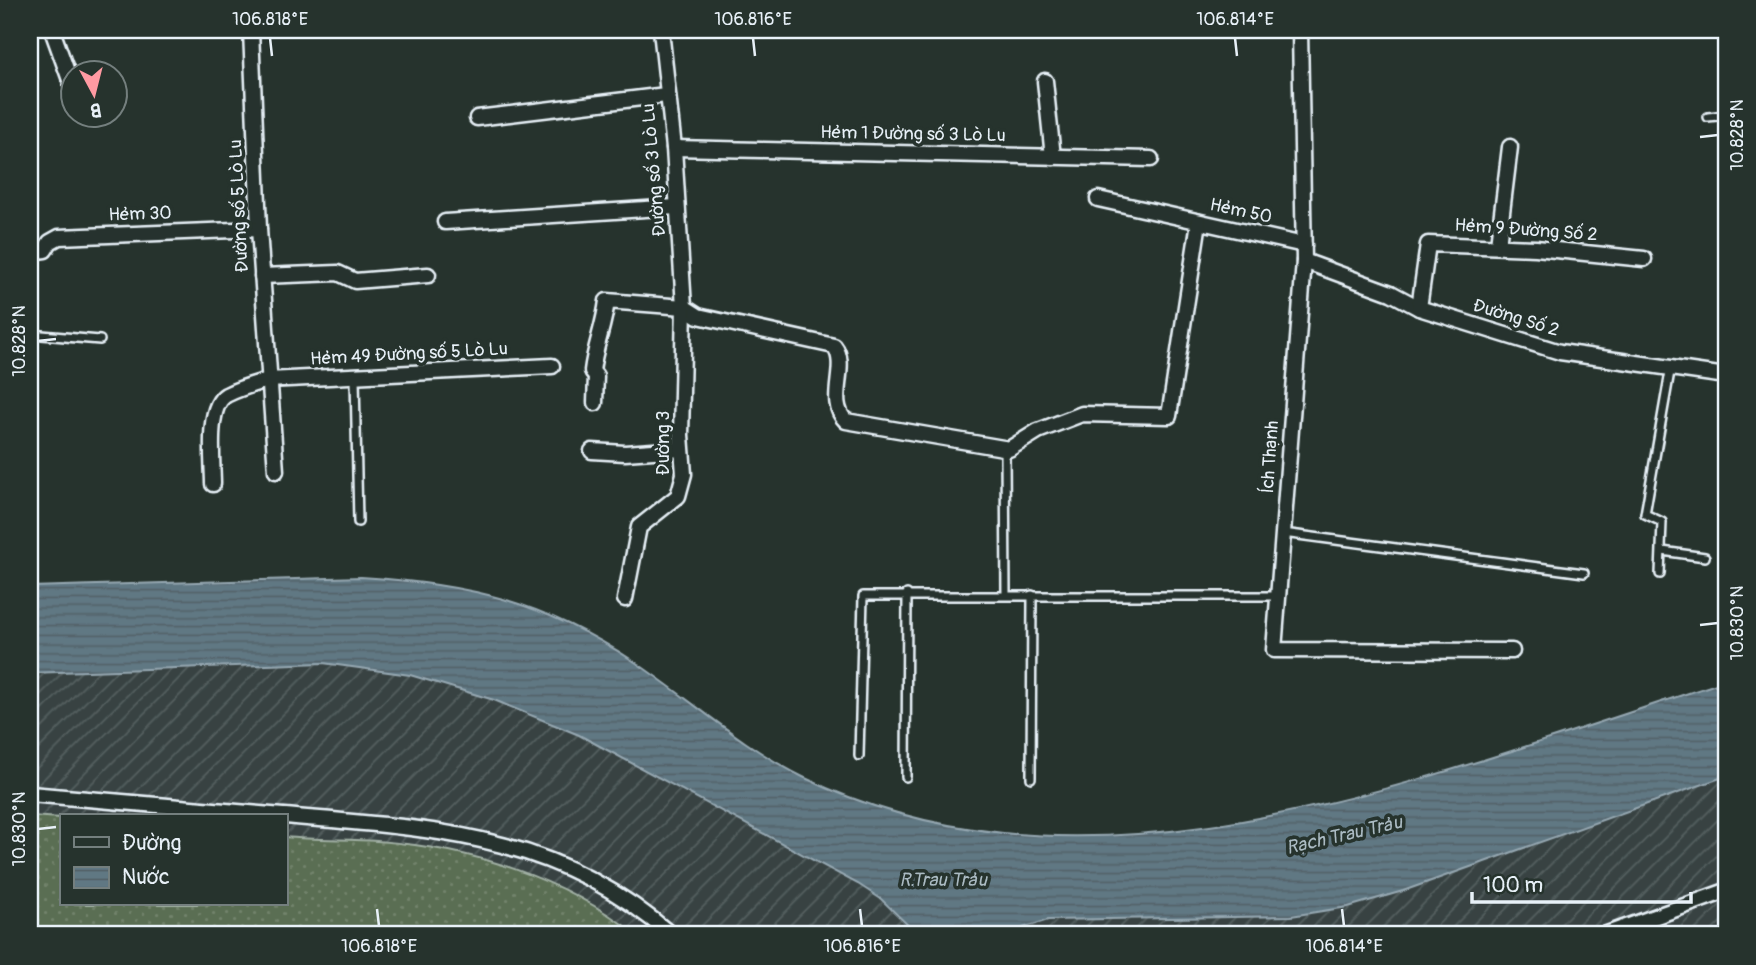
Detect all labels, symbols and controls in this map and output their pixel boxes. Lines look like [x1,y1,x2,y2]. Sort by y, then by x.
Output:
text: 106.818°E [232,8,308,31]
text: 106.816°E [714,8,792,31]
text: 106.814°E [1196,8,1274,31]
north arrow [60,60,130,130]
text: B [89,97,103,122]
text: 10.828°N [1726,99,1749,171]
street label: Đường số 3 Lò Lu [637,102,671,238]
street label: Hẻm 1 Đường số 3 Lò Lu [820,121,1006,147]
street label: Đường số 5 Lò Lu [224,139,254,273]
street label: Hẻm 50 [1208,193,1274,229]
street label: Hẻm 30 [108,201,172,227]
street label: Hẻm 9 Đường Số 2 [1454,214,1598,246]
street label: Đường Số 2 [1470,294,1562,342]
text: 10.828°N [8,305,31,377]
street label: Hẻm 49 Đường số 5 Lò Lu [310,337,508,371]
street label: Đường 3 [652,411,675,475]
street label: Ích Thạnh [1256,420,1284,494]
text: 10.830°N [1726,586,1749,660]
text: 10.830°N [8,792,31,866]
water label: Rạch Trau Trảu [1284,810,1406,860]
legend [60,814,287,906]
text: Đường [122,830,181,857]
scale bar [1472,860,1691,904]
text: Nước [122,864,170,891]
water label: R.Trau Trảu [899,868,988,892]
text: 100 m [1483,872,1543,899]
text: 106.818°E [341,935,417,958]
text: 106.816°E [823,935,901,958]
text: 106.814°E [1305,935,1383,958]

